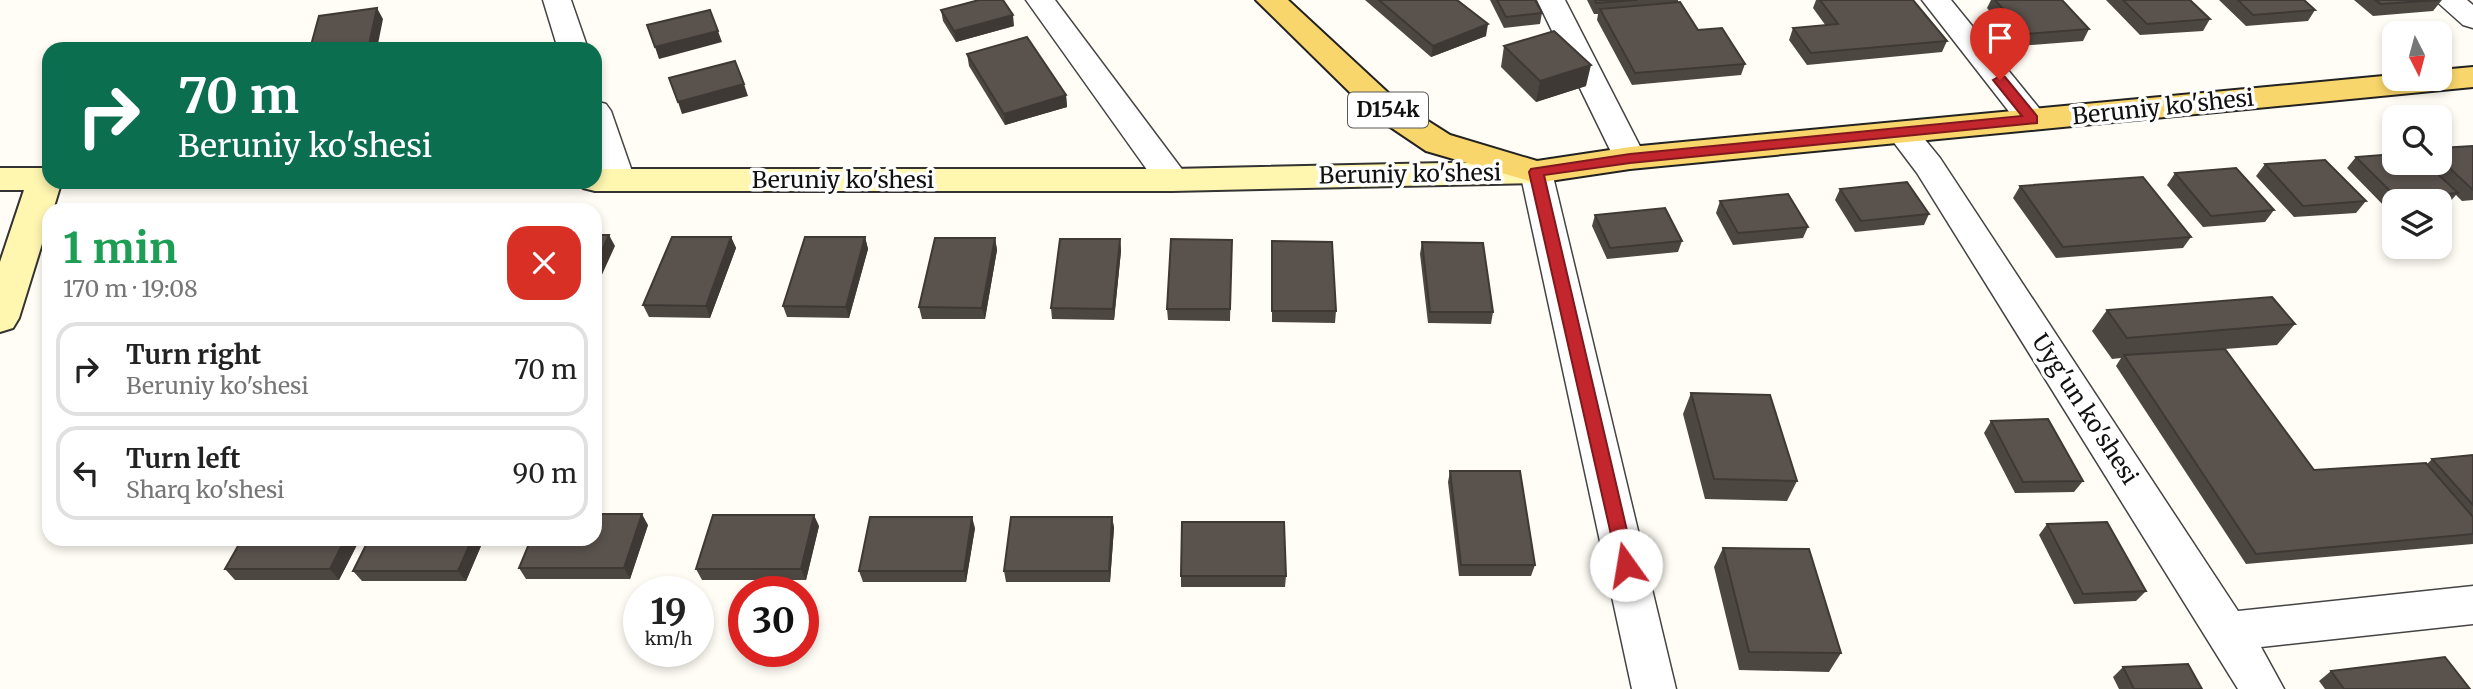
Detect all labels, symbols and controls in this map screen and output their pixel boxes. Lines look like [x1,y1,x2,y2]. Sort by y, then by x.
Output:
pin [1970,8,2030,80]
icon: arrive [1981,19,2019,57]
north arrow [2382,21,2452,91]
map controls [2382,21,2452,259]
text: 70 m [178,65,299,126]
icon: right [63,70,154,161]
street label: Beruniy ko'shesi [2071,83,2255,130]
road number: D154k [1348,92,1428,128]
button: search [2382,105,2452,175]
text: Beruniy ko'shesi [178,126,432,166]
street label: Beruniy ko'shesi [1318,157,1502,190]
street label: Beruniy ko'shesi [752,165,934,194]
button: layers [2382,189,2452,259]
text: 1 min [63,222,177,274]
button: close [507,226,581,300]
text: 170 m · 19:08 [63,274,198,303]
street label: Uyg'un ko'shesi [2026,328,2145,490]
text: Turn right [126,338,261,371]
icon: right [67,350,105,388]
text: 70 m [514,353,577,386]
text: Beruniy ko'shesi [126,371,309,400]
text: Turn left [126,442,240,475]
icon: left [67,454,105,492]
text: 90 m [513,457,577,490]
text: Sharq ko'shesi [126,475,285,504]
position arrow [1589,528,1663,602]
speed limit sign: 30 [728,576,819,667]
text: 19 [650,590,687,634]
text: km/h [645,627,692,650]

